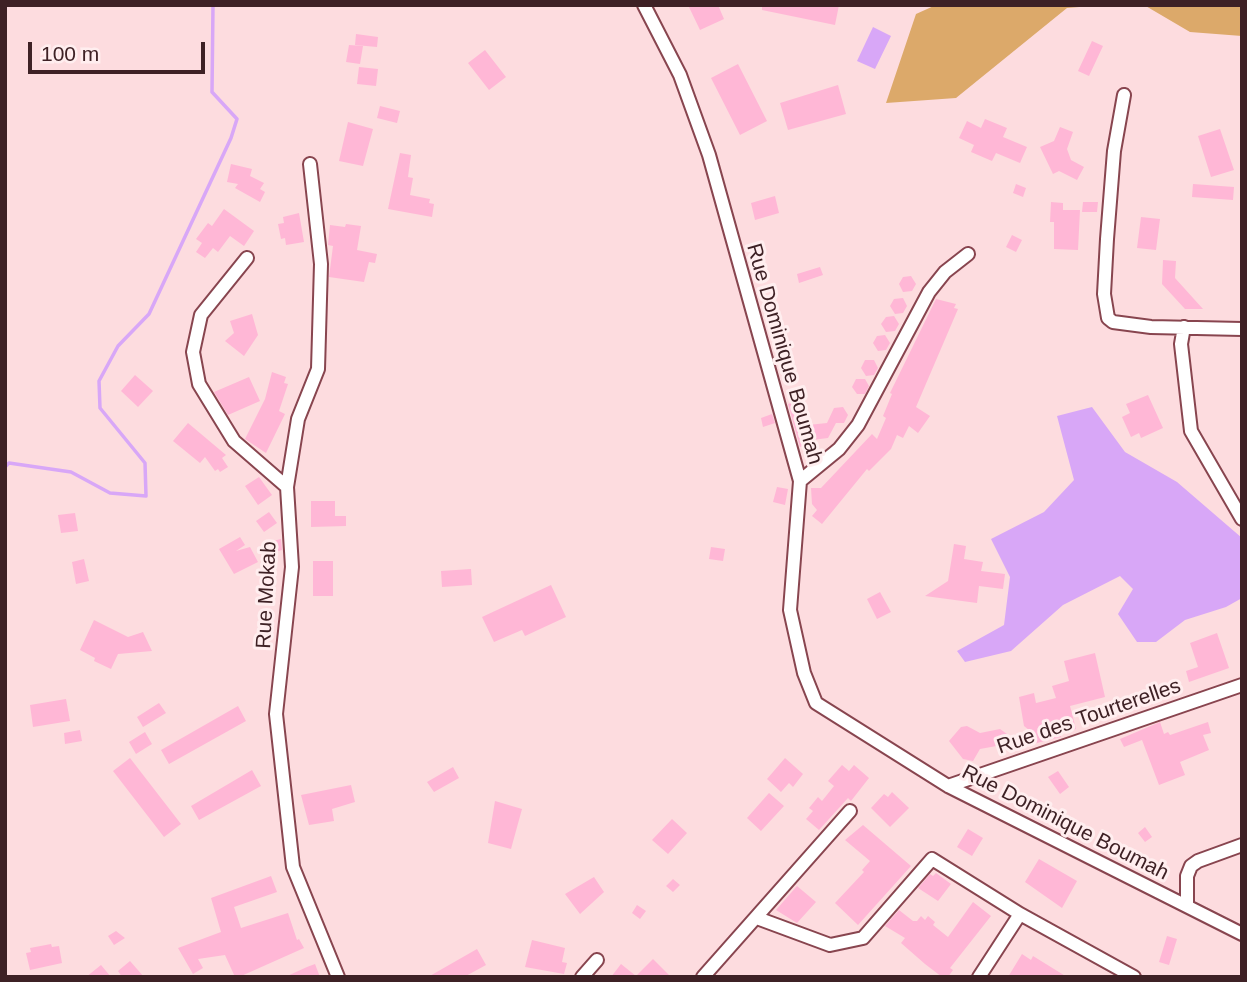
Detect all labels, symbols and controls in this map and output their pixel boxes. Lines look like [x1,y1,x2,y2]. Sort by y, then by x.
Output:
scale bar [32,28,208,72]
text: 100 m [41,42,99,65]
street label: Rue Dominique Boumah [740,241,828,467]
street label: Rue Mokab [252,541,282,649]
street label: Rue des Tourterelles [994,674,1184,760]
street label: Rue Dominique Boumah [957,760,1173,886]

